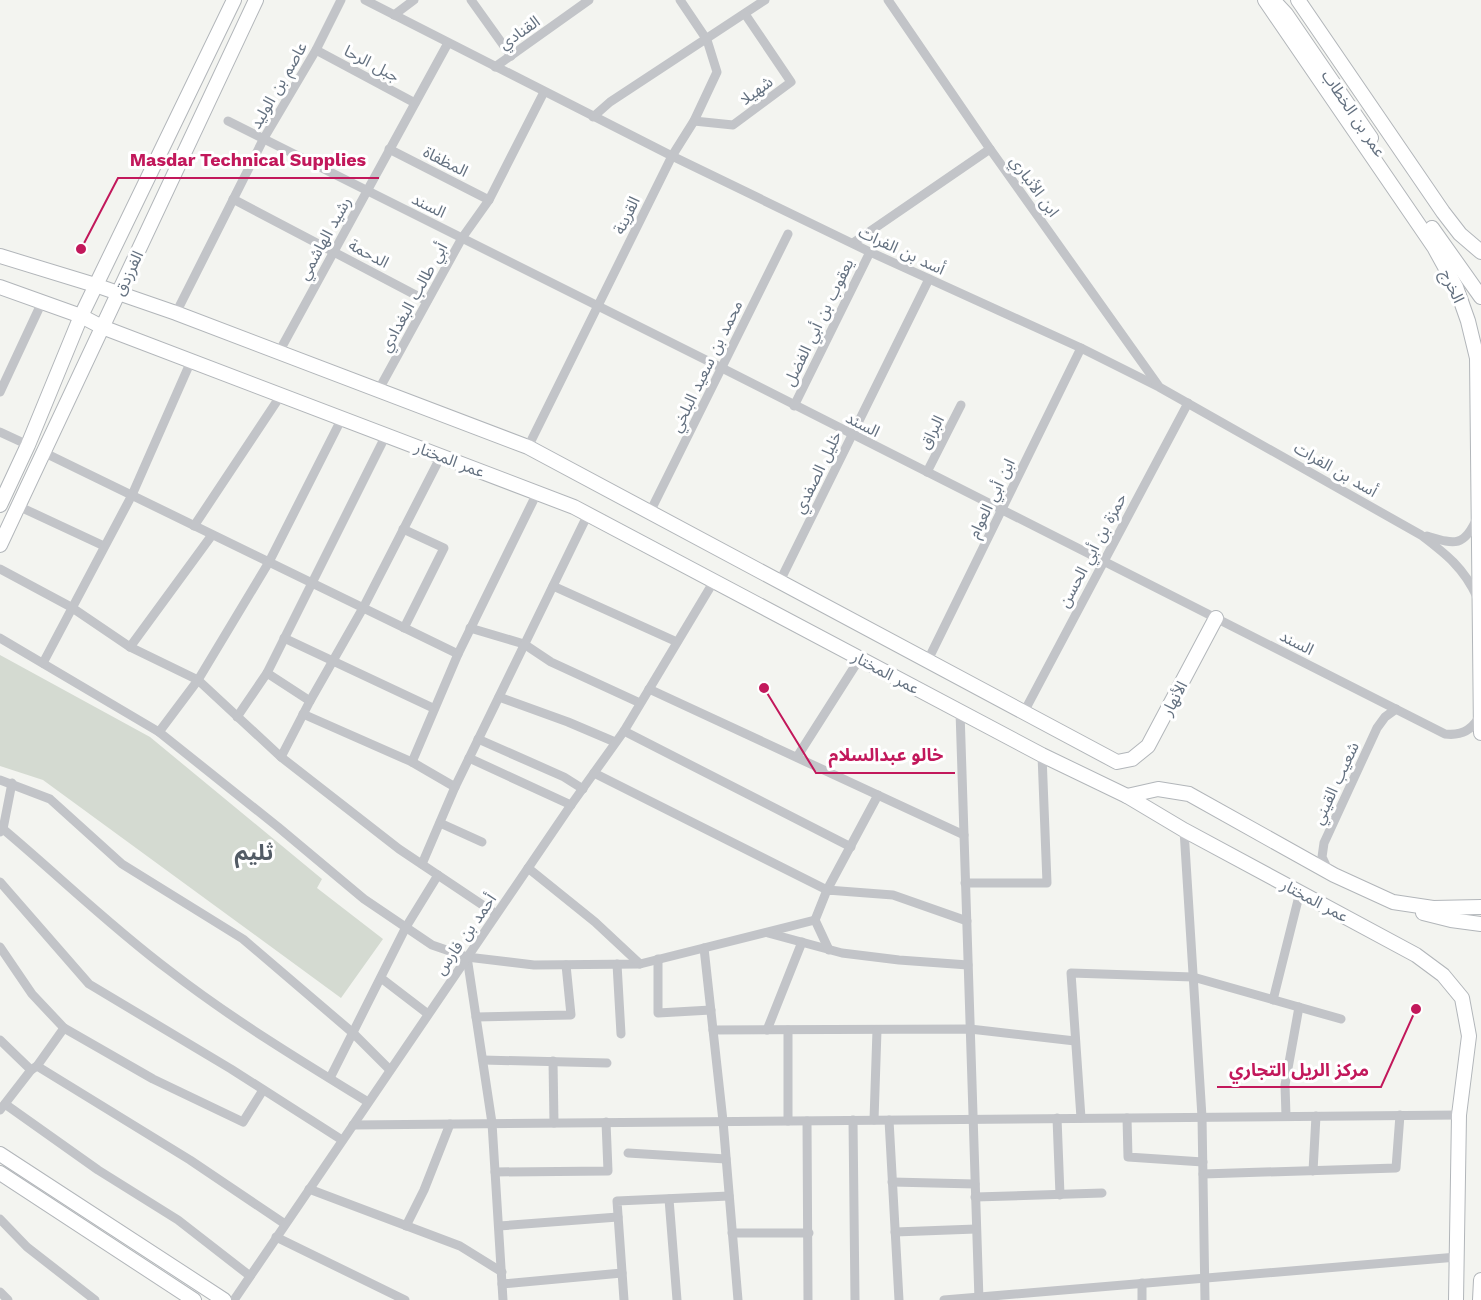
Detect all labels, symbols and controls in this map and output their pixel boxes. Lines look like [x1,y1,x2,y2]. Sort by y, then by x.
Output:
street label: القنادي [495,11,545,56]
street label: عاصم بن الوليد [246,38,314,134]
street label: جبل الرحا [341,41,403,86]
street label: عمر بن الخطاب [1318,66,1390,160]
street label: شهيلا [736,72,776,109]
callout: Masdar Technical Supplies [118,142,379,178]
street label: المظفاة [420,142,471,181]
text: Masdar Technical Supplies [130,149,367,170]
street label: ابن الأنباري [1004,152,1063,222]
street label: السند [409,189,449,222]
street label: رشيد الهاشمي [294,193,357,284]
street label: القرينة [609,193,644,237]
street label: أسد بن الفرات [856,222,948,279]
street label: الدحمة [345,235,392,272]
street label: أبي طالب البغدادي [376,239,454,356]
street label: الفرزدق [110,248,147,299]
street label: يعقوب بن أبي الفضل [779,255,860,390]
street label: الخرج [1434,266,1468,307]
street label: محمد بن سعيد البلخي [666,297,749,436]
street label: السند [843,408,883,441]
street label: البراق [915,412,948,452]
street label: خليل الصفدي [789,428,848,518]
street label: عمر المختار [411,437,487,481]
street label: أسد بن الفرات [1291,438,1381,501]
street label: ابن أبي العوام [964,455,1022,542]
street label: حمزة بن أبي الحسن [1054,490,1133,612]
street label: السند [1277,626,1317,659]
street label: عمر المختار [848,646,922,698]
street label: الأنهار [1157,678,1191,720]
callout: خالو عبدالسلام [816,737,955,773]
street label: شعيب القيني [1308,739,1365,829]
text: خالو عبدالسلام [829,744,943,768]
district label: ثليم [234,840,274,869]
street label: عمر المختار [1277,874,1351,926]
street label: أحمد بن فارس [431,890,500,978]
callout: مركز الريل التجاري [1217,1051,1381,1087]
text: مركز الريل التجاري [1229,1059,1369,1084]

